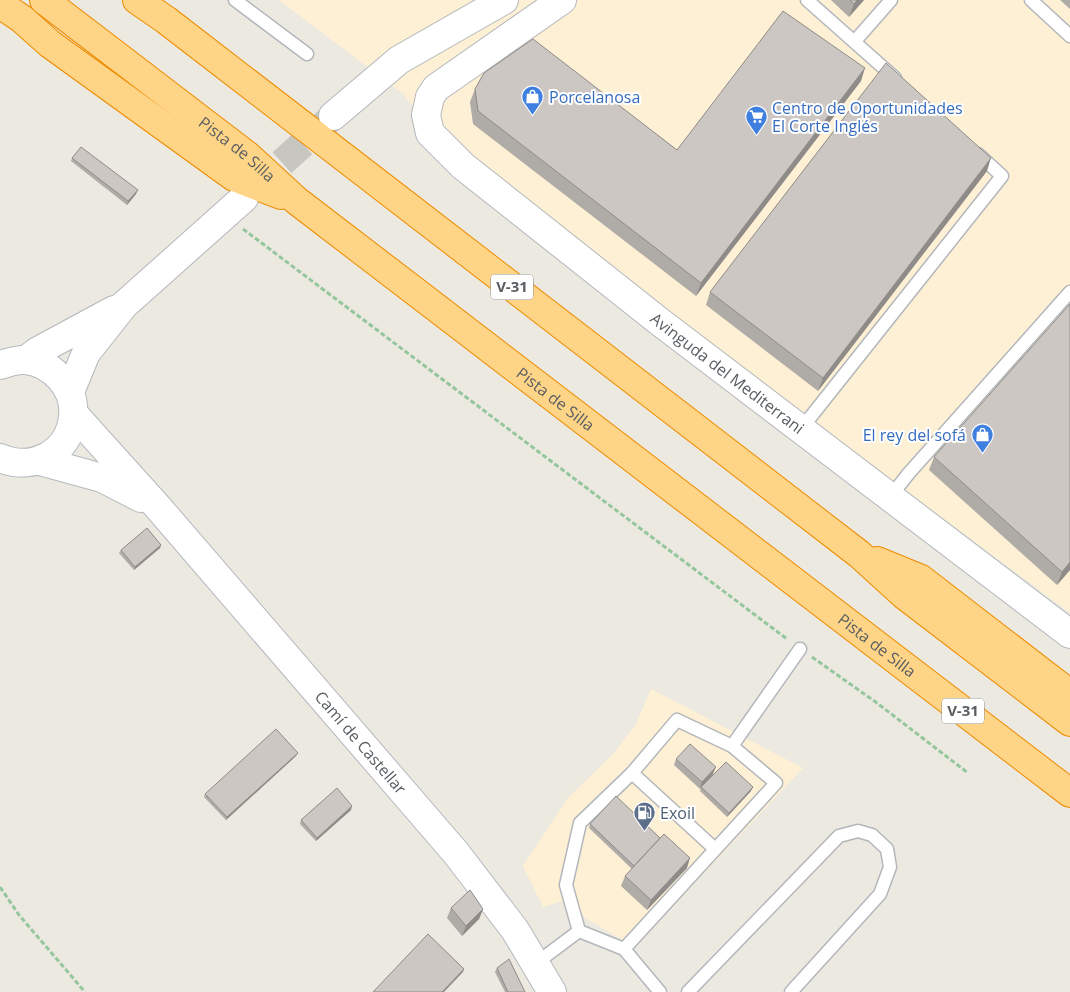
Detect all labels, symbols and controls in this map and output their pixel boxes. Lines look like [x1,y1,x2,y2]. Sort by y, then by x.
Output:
shop icon: Porcelanosa [521,85,545,116]
place label: Porcelanosa [549,86,640,108]
place label: Centro de Oportunidades El Corte Inglés [772,97,963,137]
supermarket icon: Centro de Oportunidades El Corte Inglés [744,105,768,136]
street label: Pista de Silla [194,111,280,187]
road number: V-31 [491,274,533,300]
street label: Avinguda del Mediterrani [646,308,809,439]
street label: Pista de Silla [512,362,599,436]
shop icon: El rey del sofá [970,423,994,454]
place label: El rey del sofá [863,424,966,446]
street label: Pista de Silla [834,608,921,682]
street label: Camí de Castellar [310,686,412,799]
road number: V-31 [942,698,984,724]
fuel station icon: Exoil [632,801,656,832]
place label: Exoil [660,802,695,824]

